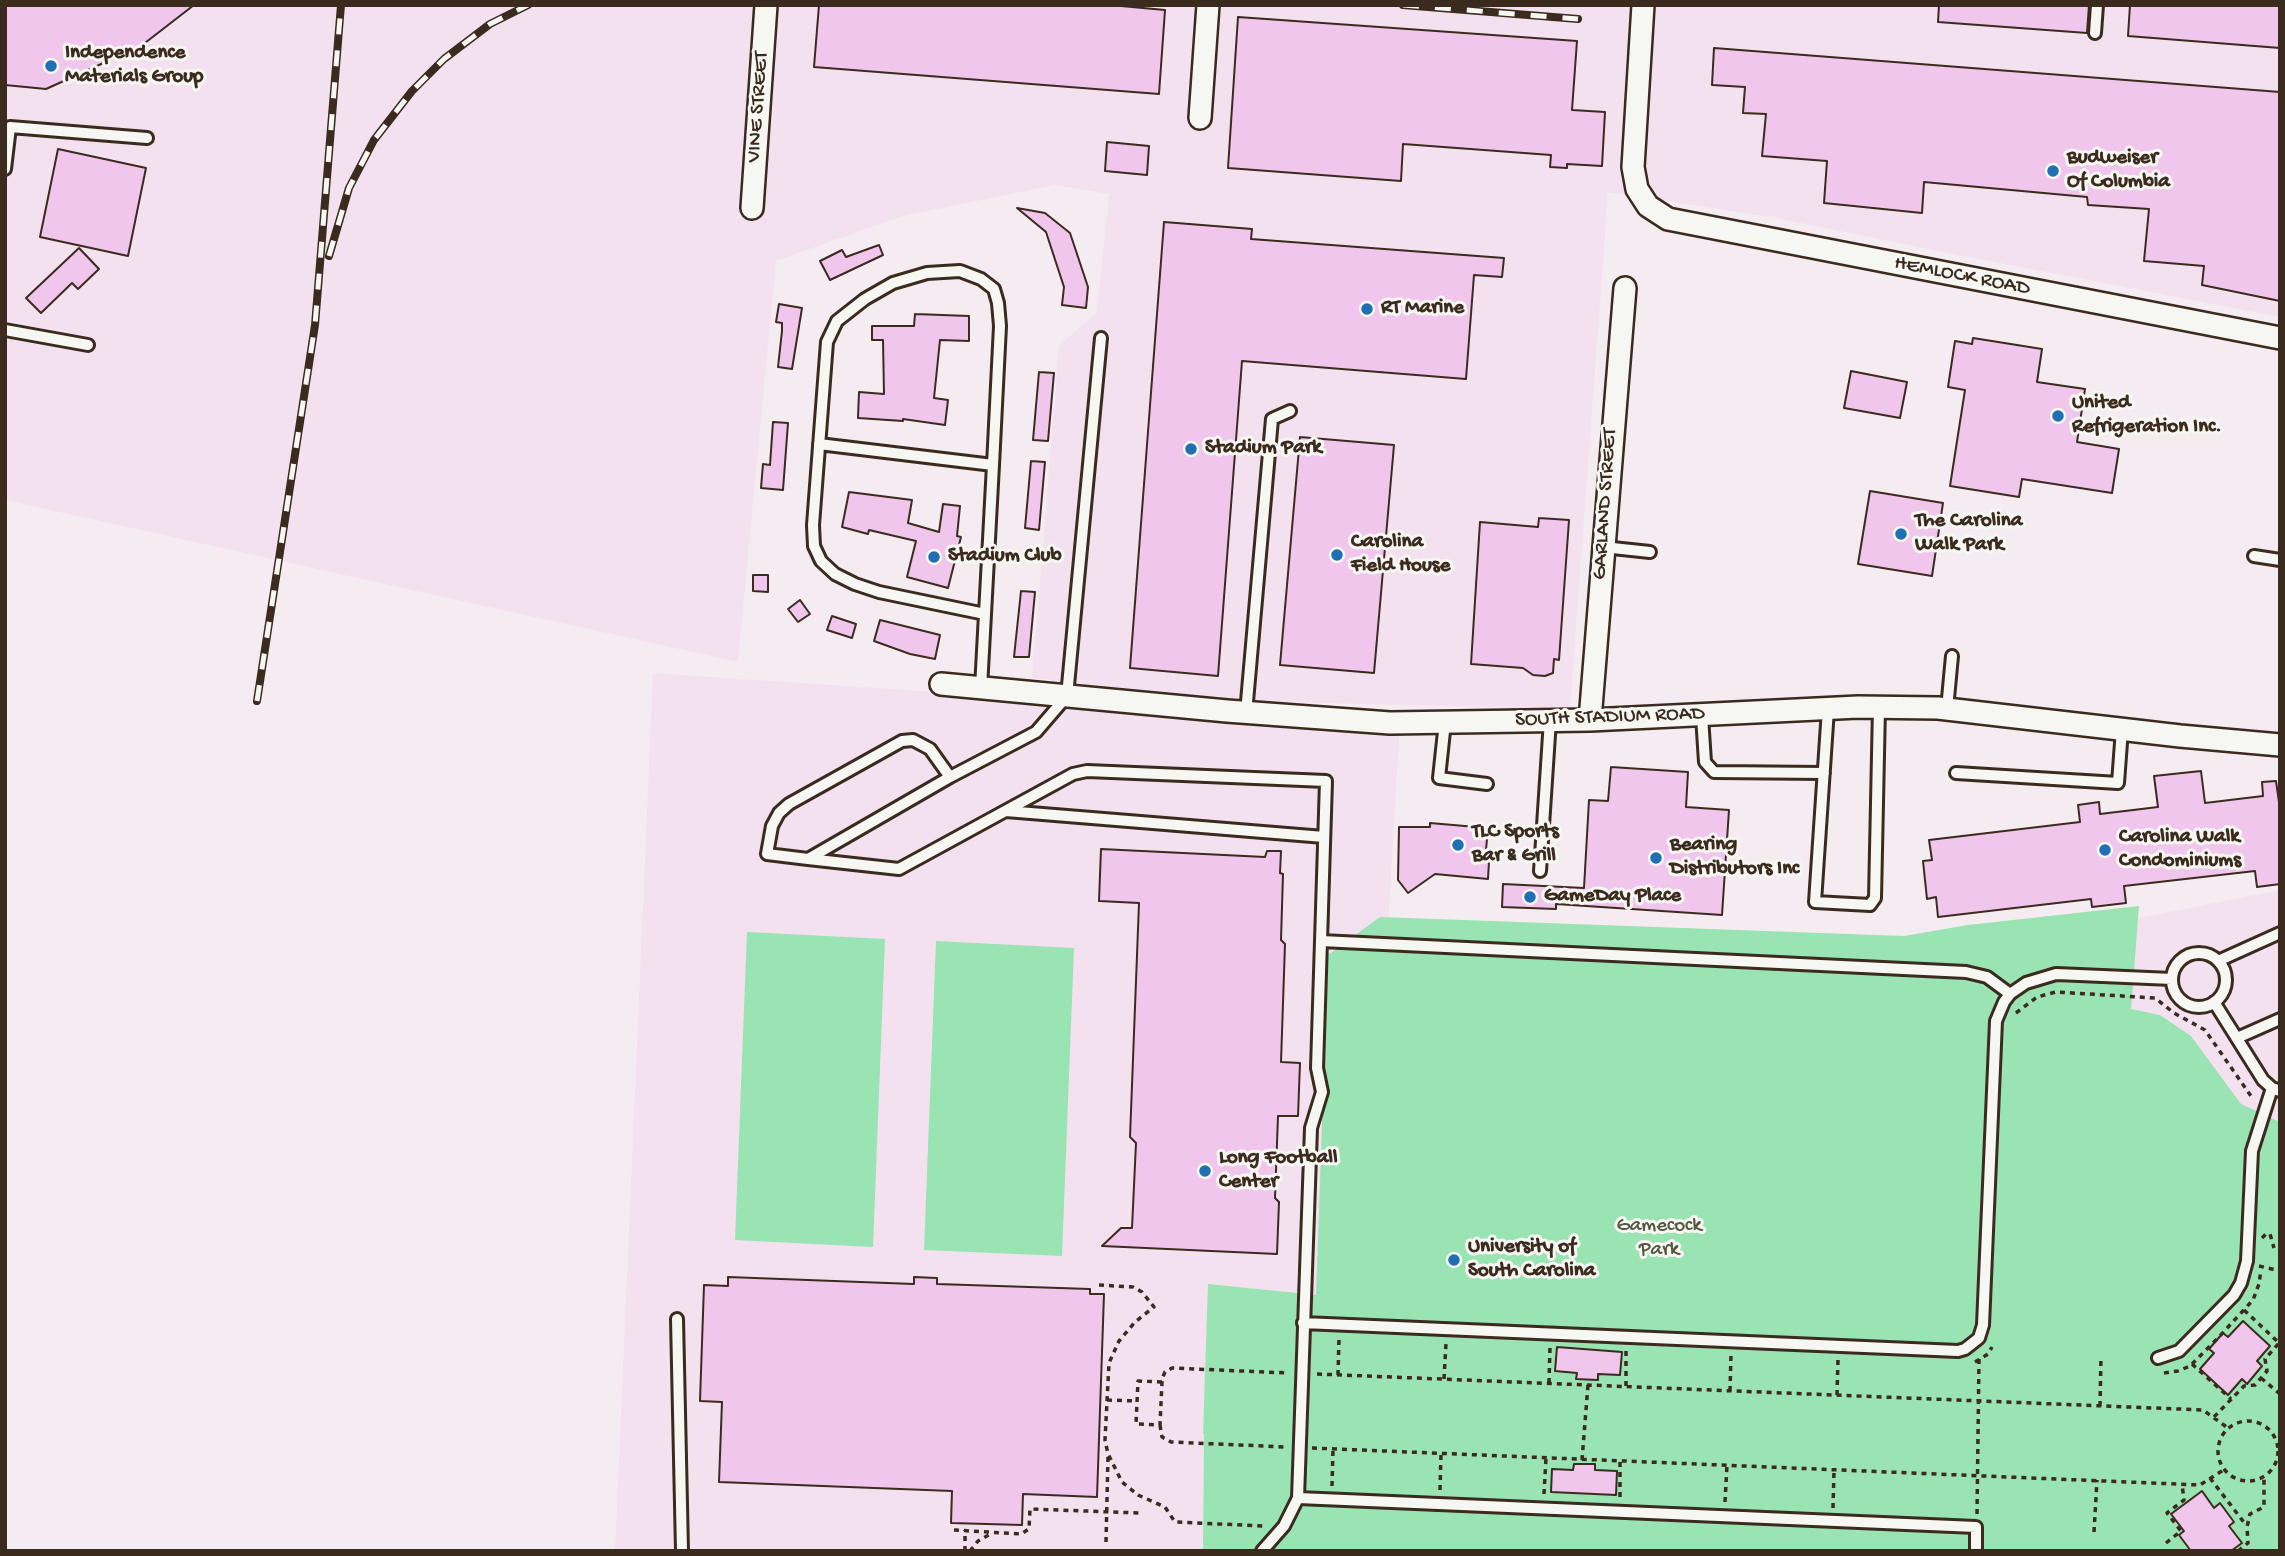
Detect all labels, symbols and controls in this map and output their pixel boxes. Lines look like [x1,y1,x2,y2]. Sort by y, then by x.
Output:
place label: Independence Materials Group [65,41,203,91]
street label: VINE STREET [743,50,775,164]
marker: Independence Materials Group [43,58,59,74]
place label: Budweiser Of Columbia [2067,146,2170,196]
marker: Budweiser Of Columbia [2045,163,2061,179]
street label: HEMLOCK ROAD [1892,252,2032,302]
place label: RT Marine [1381,296,1464,322]
marker: RT Marine [1359,301,1375,317]
place label: United Refrigeration Inc. [2072,391,2222,441]
marker: United Refrigeration Inc. [2050,408,2066,424]
street label: GARLAND STREET [1588,427,1624,581]
place label: Stadium Park [1205,436,1322,462]
marker: Stadium Park [1183,441,1199,457]
place label: The Carolina Walk Park [1915,509,2022,559]
marker: The Carolina Walk Park [1893,526,1909,542]
place label: Carolina Field House [1351,530,1450,580]
place label: Stadium Club [948,544,1062,570]
marker: Carolina Field House [1329,547,1345,563]
marker: Stadium Club [926,549,942,565]
street label: SOUTH STADIUM ROAD [1515,702,1705,734]
place label: TLC Sports Bar & Grill [1472,820,1559,870]
place label: Carolina Walk Condominiums [2119,825,2241,875]
place label: Bearing Distributors Inc [1670,833,1799,883]
marker: TLC Sports Bar & Grill [1450,837,1466,853]
marker: Carolina Walk Condominiums [2097,842,2113,858]
marker: Bearing Distributors Inc [1648,850,1664,866]
place label: GameDay Place [1544,884,1681,910]
marker: GameDay Place [1522,889,1538,905]
place label: Long Football Center [1219,1146,1338,1196]
marker: Long Football Center [1197,1163,1213,1179]
park label: Gamecock Park [1616,1214,1702,1264]
place label: University of South Carolina [1468,1235,1596,1285]
marker: University of South Carolina [1446,1252,1462,1268]

